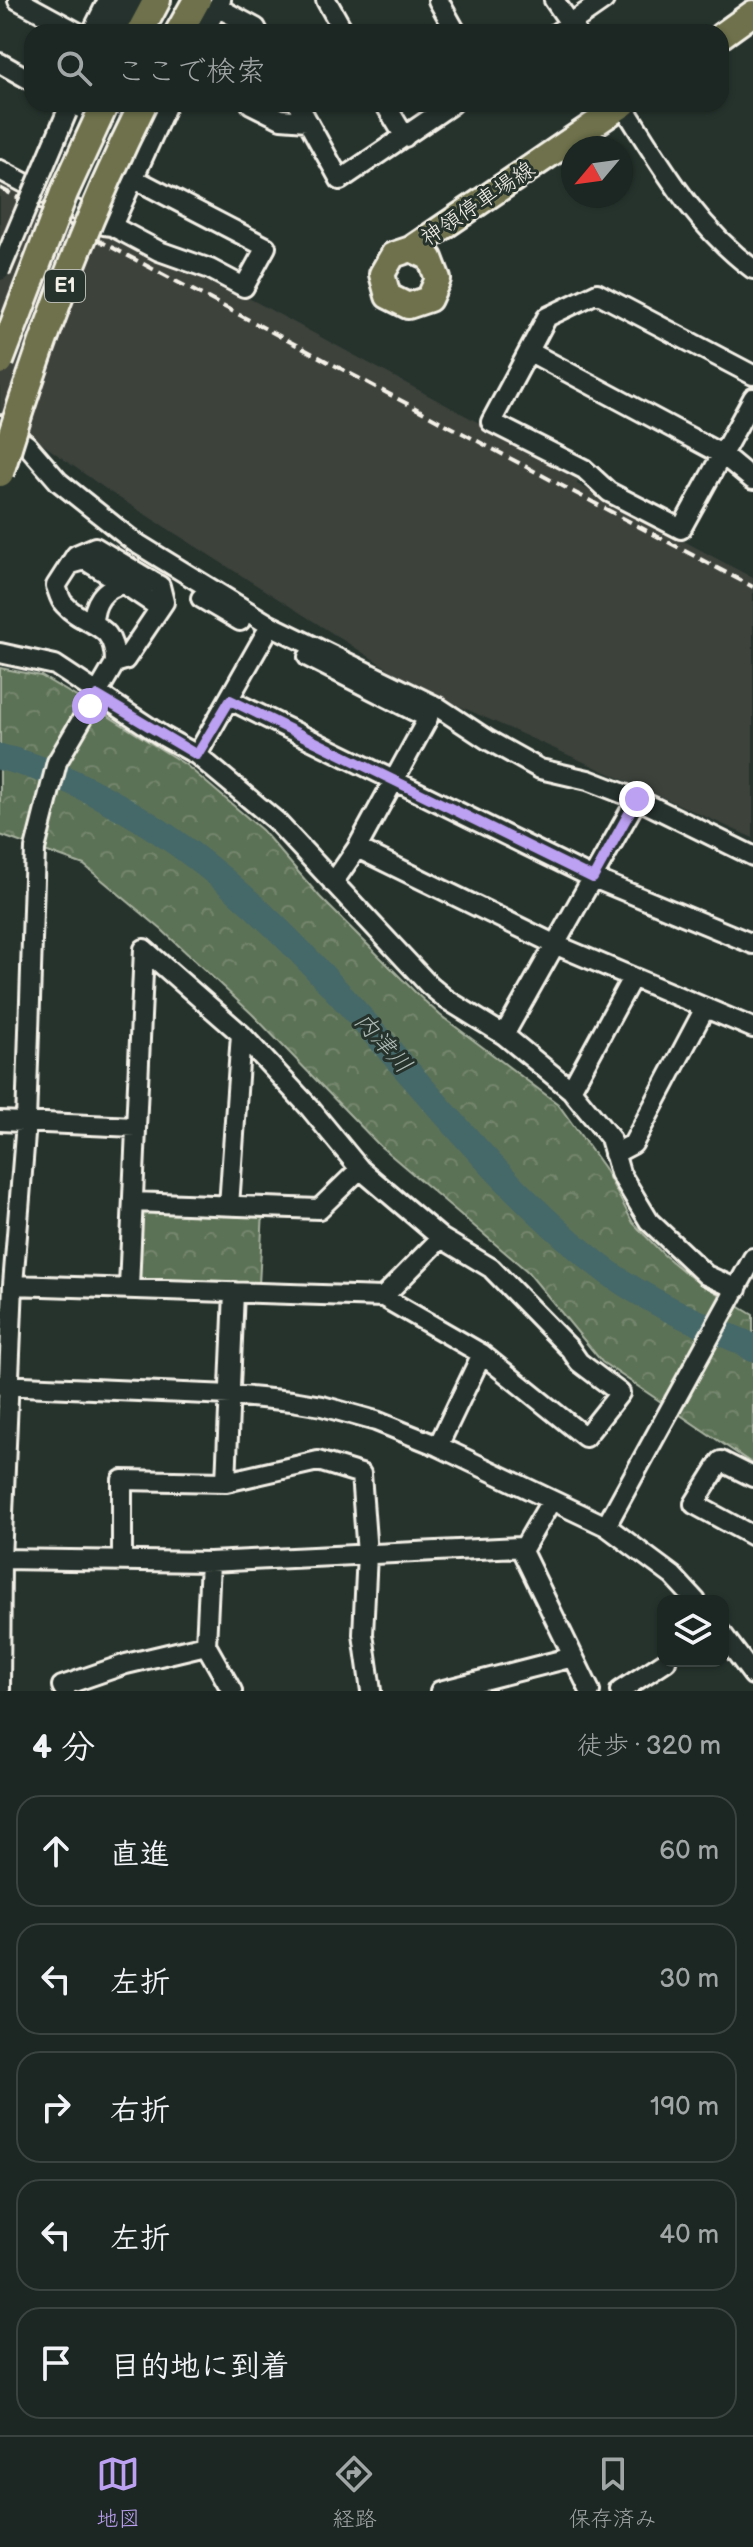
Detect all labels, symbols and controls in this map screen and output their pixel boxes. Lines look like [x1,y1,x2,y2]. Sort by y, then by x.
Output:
search box [24,24,729,112]
icon: search [52,46,96,90]
text: ここで検索 [116,54,266,90]
north arrow [561,136,633,208]
street label: 神領停車場線 [416,156,540,252]
road number: E1 [45,270,85,302]
route start [72,688,108,724]
route end [619,781,655,817]
water label: 内津川 [348,1007,418,1079]
map controls [657,1595,729,1667]
button: layers [657,1595,729,1667]
text: 4 分 [32,1727,95,1768]
text: 徒歩 · 320 m [577,1731,721,1762]
icon: ahead [34,1829,78,1873]
text: 60 m [659,1836,719,1867]
text: 直進 [110,1837,170,1873]
icon: left [34,1957,78,2001]
text: 30 m [659,1964,719,1995]
text: 左折 [110,1965,170,2001]
icon: right [34,2085,78,2129]
text: 190 m [650,2092,719,2123]
text: 右折 [110,2093,170,2129]
icon: left [34,2213,78,2257]
text: 40 m [659,2220,719,2251]
text: 左折 [110,2221,170,2257]
icon: arrive [34,2341,78,2385]
text: 目的地に到着 [110,2349,290,2385]
tab: 地図 [96,2452,140,2533]
tab: 経路 [332,2452,377,2533]
tab: 保存済み [569,2452,657,2533]

